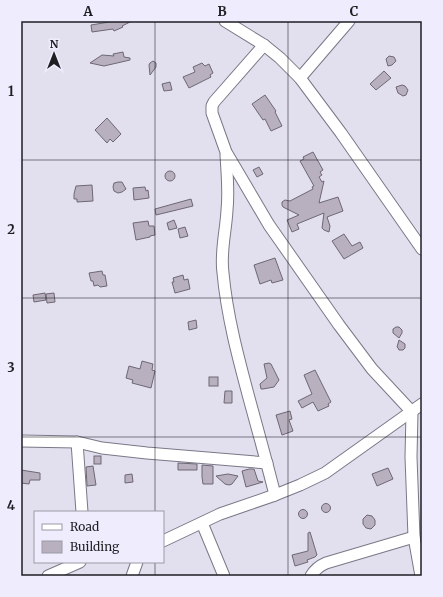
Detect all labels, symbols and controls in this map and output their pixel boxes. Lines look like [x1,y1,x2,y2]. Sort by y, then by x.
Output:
text: A [82,3,93,20]
text: B [217,3,227,20]
text: C [350,3,359,20]
north arrow [34,34,74,74]
text: N [50,37,59,51]
text: 1 [8,83,14,100]
text: 2 [7,221,15,238]
text: 3 [7,359,15,376]
text: 4 [7,497,16,514]
legend [34,511,164,563]
text: Road [70,519,99,534]
text: Building [70,539,120,554]

